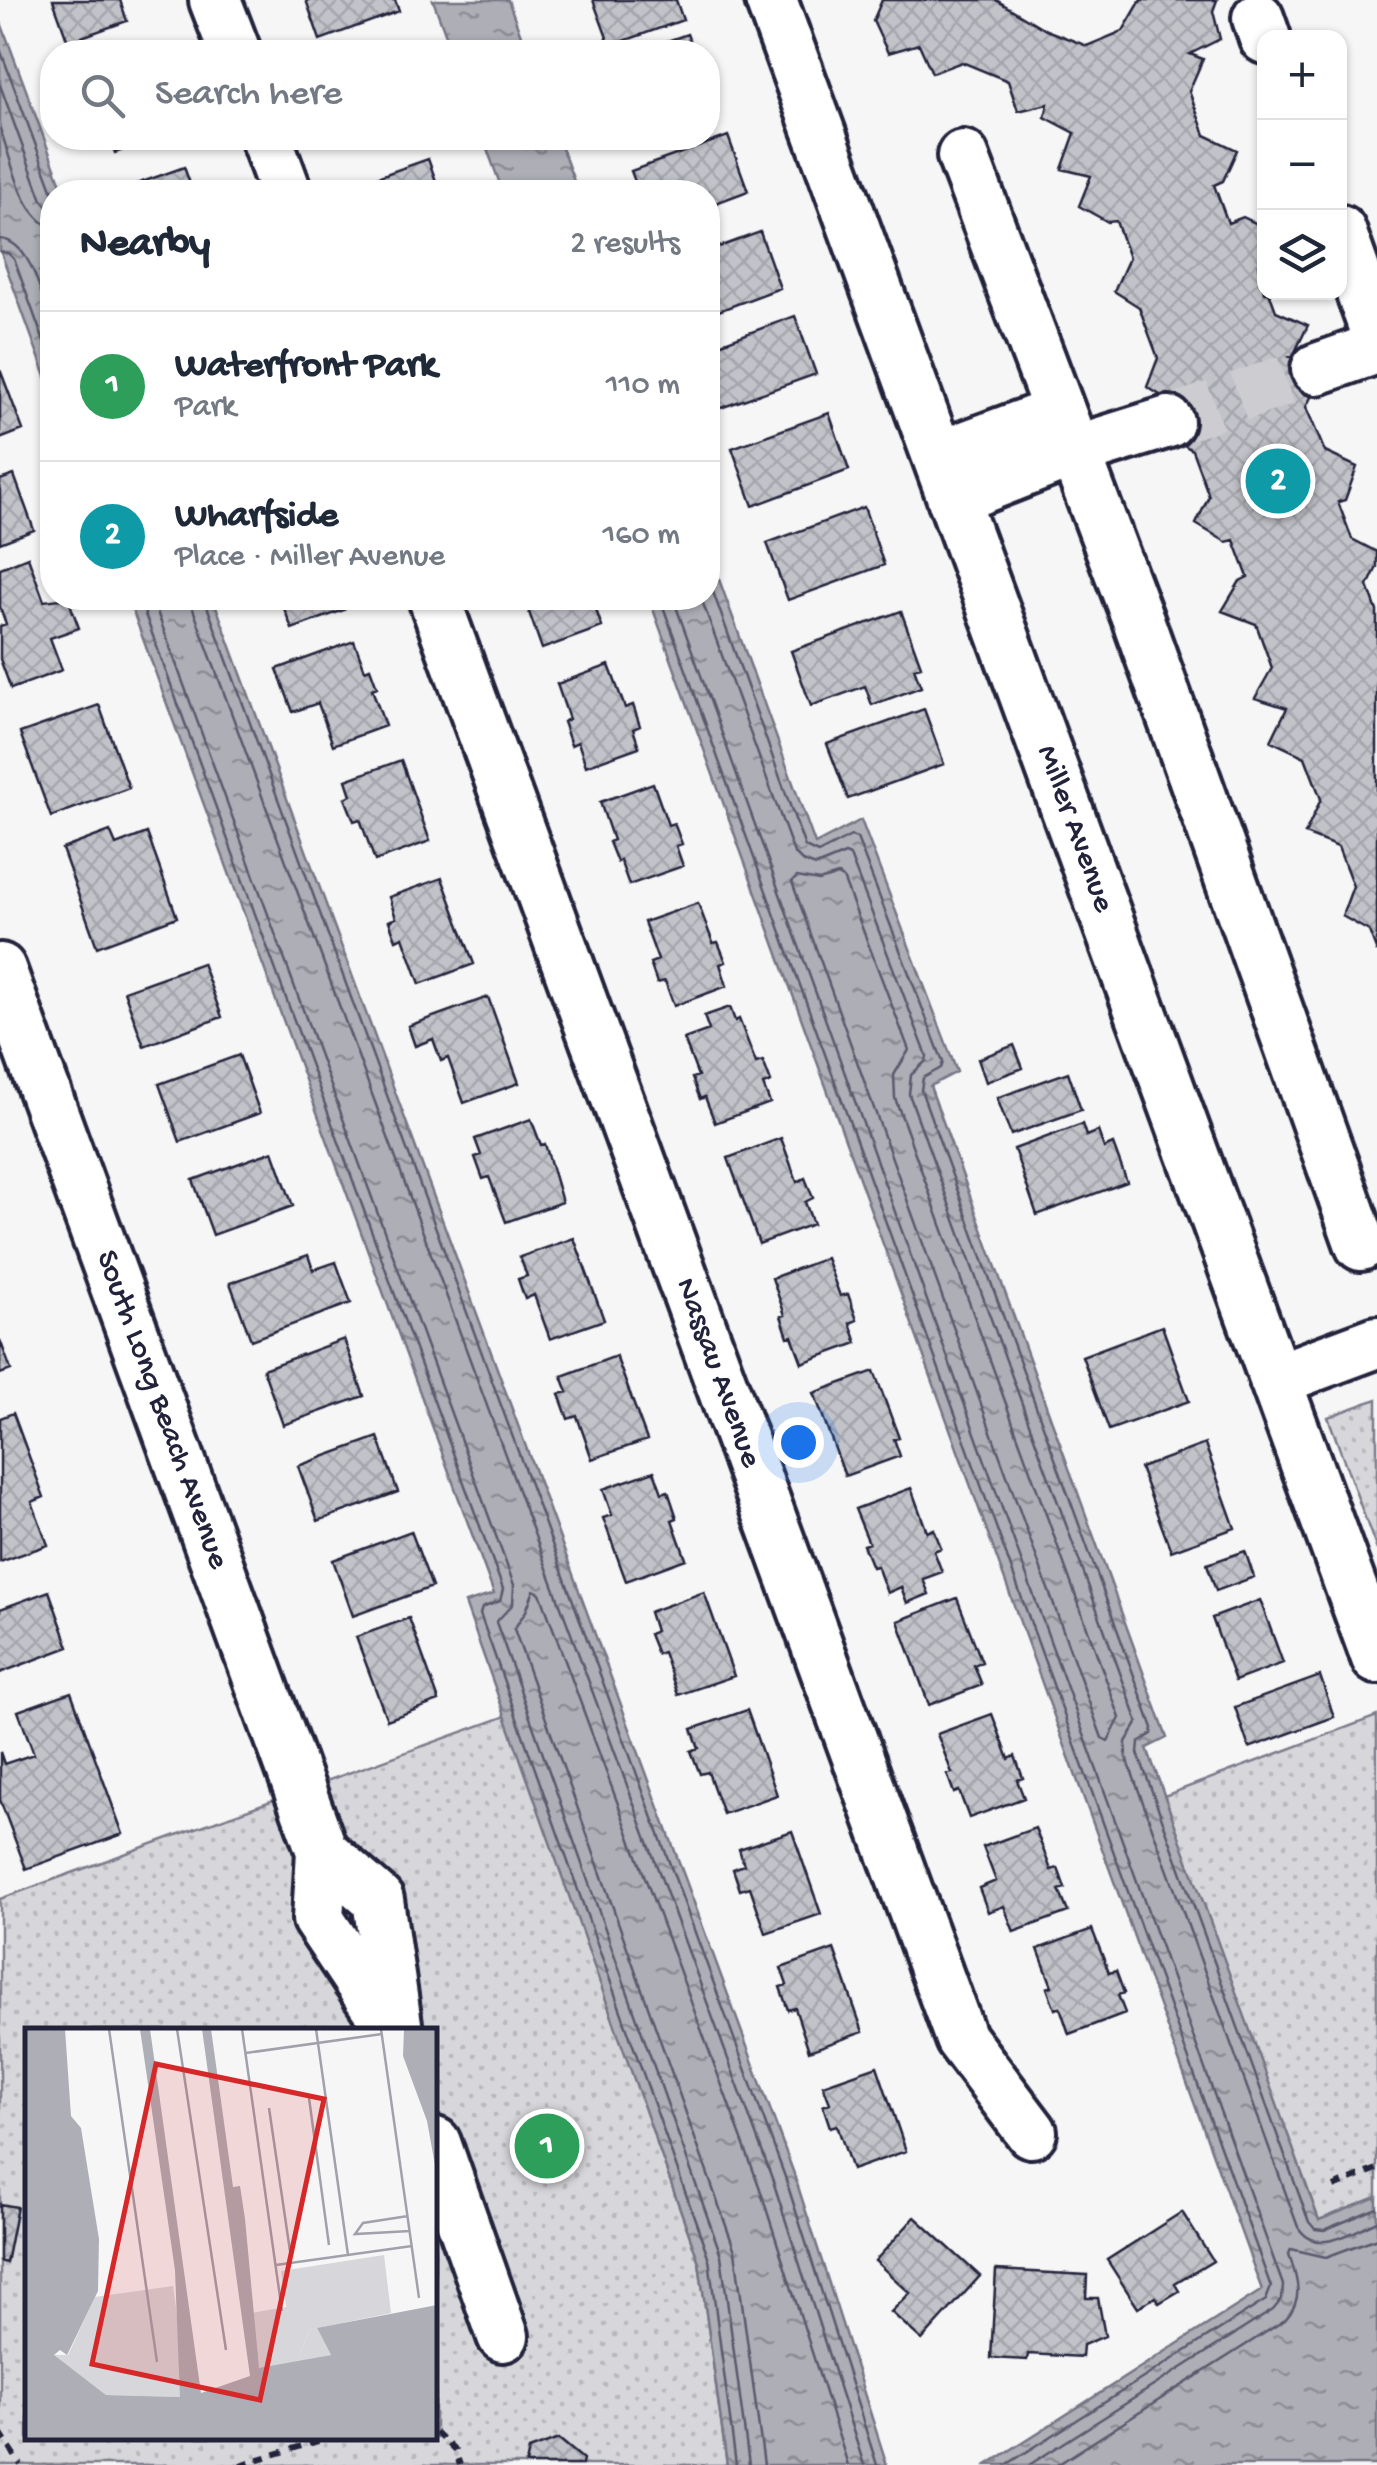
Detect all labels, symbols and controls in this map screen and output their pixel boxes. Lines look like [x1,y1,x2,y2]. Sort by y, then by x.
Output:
map controls [1257,30,1347,300]
button: + [1257,30,1347,120]
search box [40,40,720,150]
icon: search [75,68,130,123]
text: Search here [155,73,342,117]
button: − [1257,120,1347,210]
button: layers [1257,210,1347,300]
text: Nearby [80,221,210,270]
text: 2 results [570,226,680,264]
text: Waterfront Park [175,345,437,389]
text: 1 [106,367,119,405]
text: 110 m [606,367,680,405]
text: Park [175,389,236,427]
pin: 2 [1246,444,1310,518]
text: Wharfside [175,495,338,539]
text: 2 [105,517,120,555]
text: 160 m [602,517,680,555]
text: Place · Miller Avenue [175,539,445,577]
street label: Miller Avenue [1026,740,1122,918]
street label: South Long Beach Avenue [86,1246,237,1575]
street label: Nassau Avenue [665,1273,769,1473]
your location [773,1417,824,1468]
inset map [25,2028,438,2440]
pin: 1 [514,2108,580,2184]

